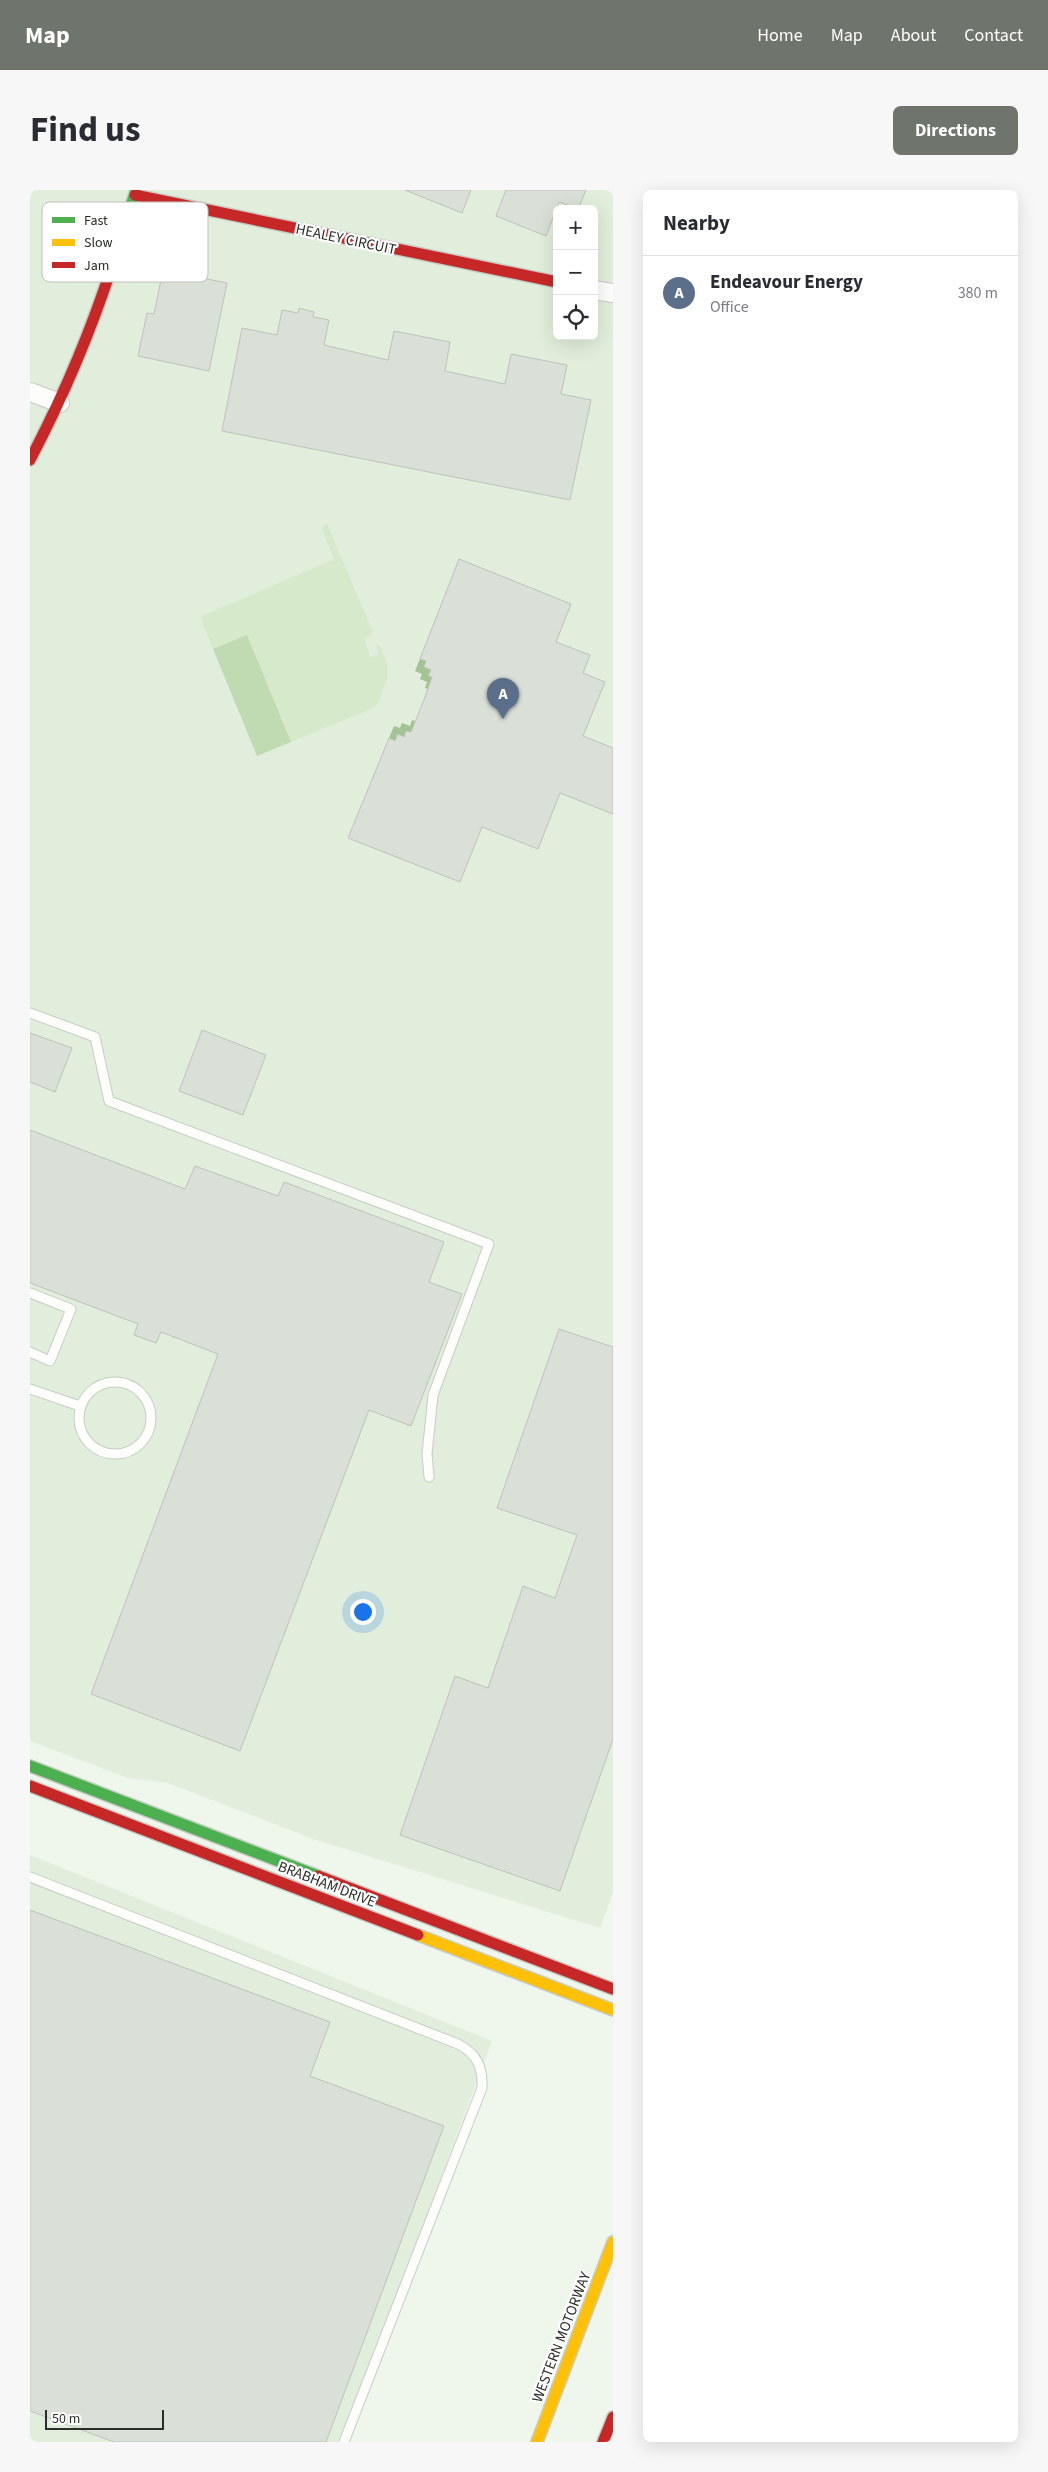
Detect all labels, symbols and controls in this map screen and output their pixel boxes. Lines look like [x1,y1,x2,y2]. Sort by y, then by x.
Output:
text: Map [25,18,70,53]
text: Home [757,23,803,48]
text: Map [831,23,863,48]
text: About [891,23,936,48]
text: Contact [964,23,1023,48]
text: Find us [30,105,140,155]
button: Directions [893,106,1018,155]
legend [42,202,208,282]
map controls [553,205,598,340]
button: + [553,205,598,250]
text: Nearby [663,208,730,238]
text: Fast [84,211,108,231]
street label: HEALEY CIRCUIT [294,219,398,260]
text: Slow [84,233,113,253]
button: − [553,250,598,295]
text: Jam [84,256,109,276]
text: Endeavour Energy [710,269,863,296]
text: A [674,282,684,304]
text: 380 m [958,282,998,304]
button: locate [553,295,598,340]
text: Office [710,296,749,318]
pin: A [487,678,519,719]
your location [350,1599,376,1625]
street label: BRABHAM DRIVE [275,1856,379,1913]
street label: WESTERN MOTORWAY [527,2268,596,2405]
scale bar [45,2407,164,2430]
text: 50 m [52,2409,80,2429]

